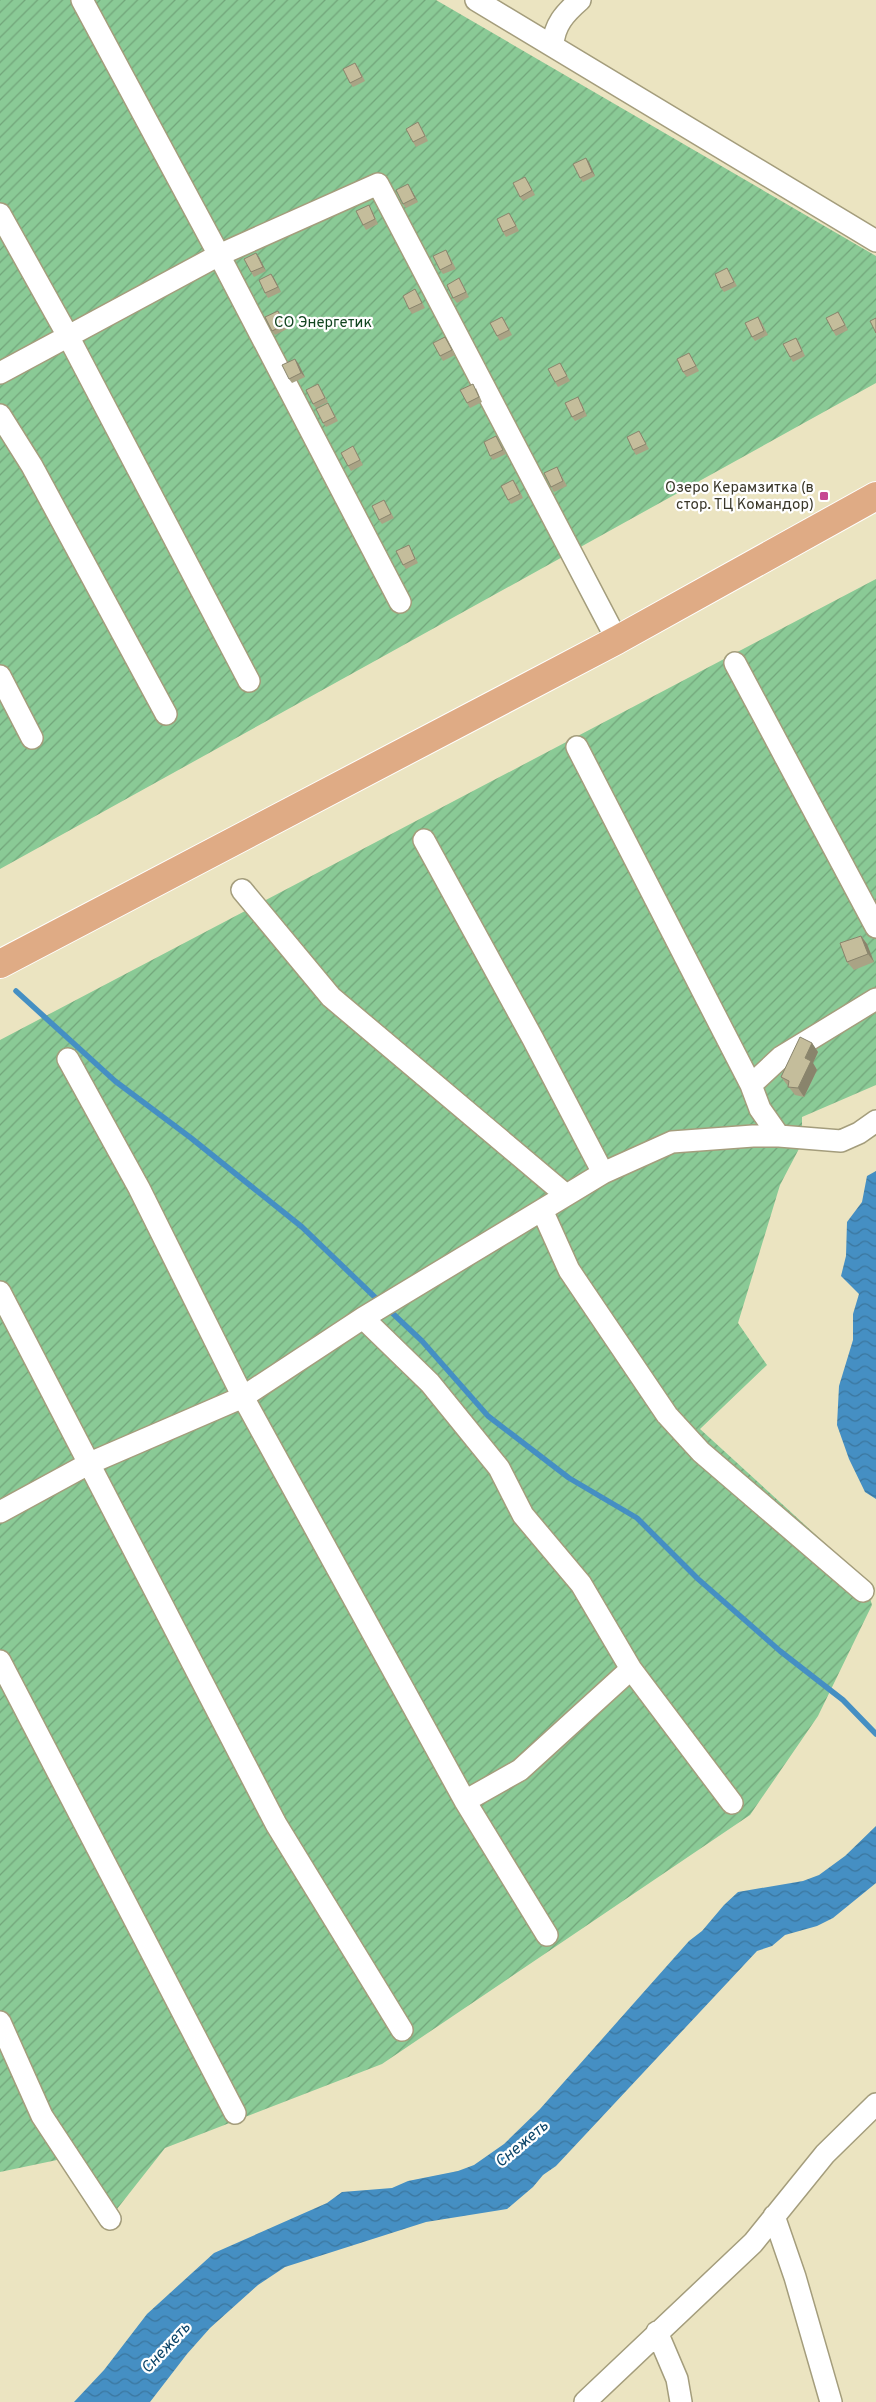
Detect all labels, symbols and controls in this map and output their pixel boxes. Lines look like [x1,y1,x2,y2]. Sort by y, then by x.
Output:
park label: СО Энергетик [274,314,372,333]
place label: Озеро Керамзитка (в стор. ТЦ Командор) [665,479,814,515]
marker: Озеро Керамзитка (в стор. ТЦ Командор) [818,490,830,502]
water label: Снежеть [492,2116,553,2173]
water label: Снежеть [137,2318,195,2378]

